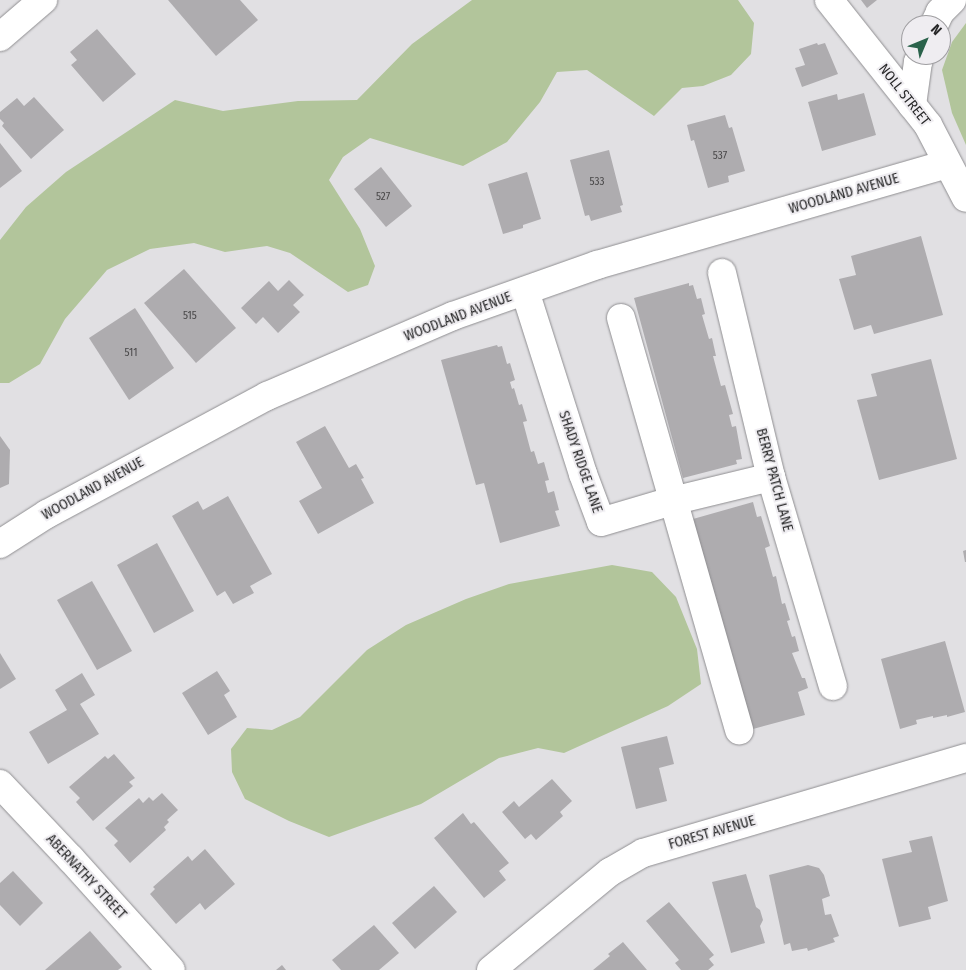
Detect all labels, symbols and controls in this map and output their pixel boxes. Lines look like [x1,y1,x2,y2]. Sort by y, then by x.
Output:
north arrow [901,15,951,65]
text: N [927,21,945,39]
street label: NOLL STREET [875,61,933,129]
house number: 537 [713,149,727,163]
street label: WOODLAND AVENUE [787,170,901,218]
house number: 533 [590,175,604,189]
house number: 527 [376,190,390,204]
street label: WOODLAND AVENUE [402,289,514,345]
house number: 515 [183,309,197,323]
house number: 511 [125,346,137,360]
street label: SHADY RIDGE LANE [555,409,605,515]
street label: BERRY PATCH LANE [752,427,796,533]
street label: WOODLAND AVENUE [39,454,147,524]
street label: FOREST AVENUE [667,813,757,853]
street label: ABERNATHY STREET [42,831,130,923]

